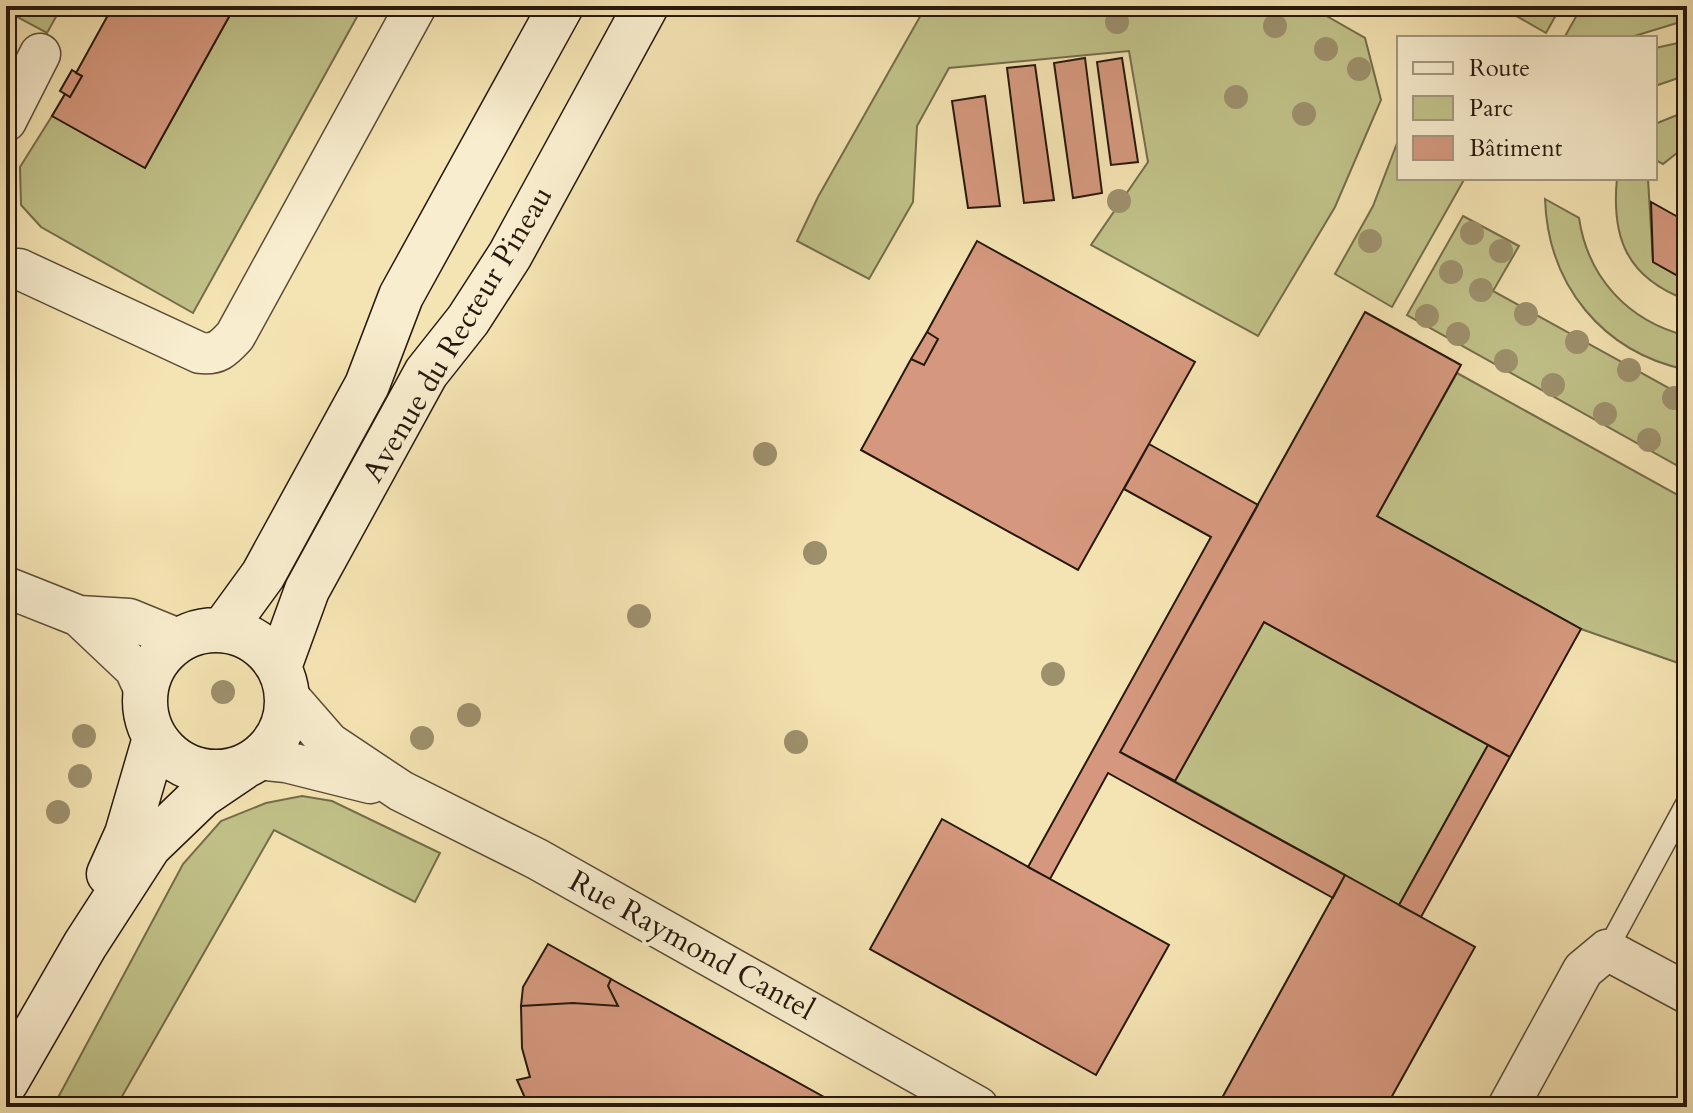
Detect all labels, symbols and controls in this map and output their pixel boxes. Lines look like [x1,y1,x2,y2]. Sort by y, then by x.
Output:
legend [1397,36,1657,180]
text: Route [1469,52,1530,85]
text: Parc [1469,92,1513,125]
text: Bâtiment [1469,132,1563,165]
street label: Avenue du Recteur Pineau [353,179,562,490]
street label: Rue Raymond Cantel [562,861,822,1030]

